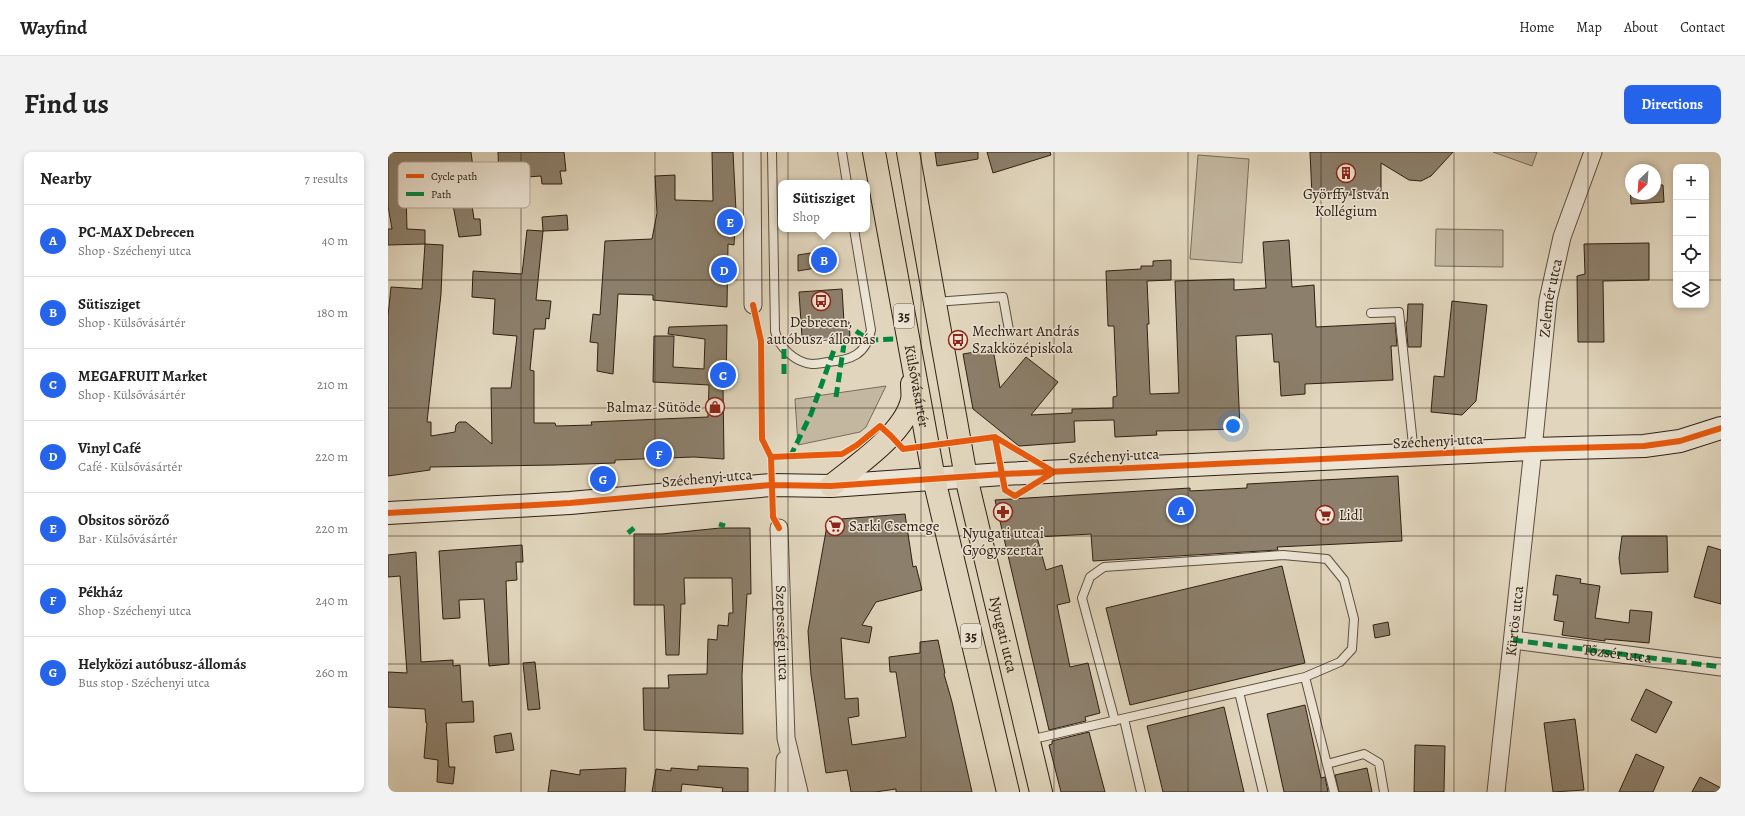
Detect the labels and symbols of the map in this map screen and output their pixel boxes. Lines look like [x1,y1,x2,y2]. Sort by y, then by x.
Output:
legend [398,162,530,208]
building icon: Györffy István Kollégium [1335,162,1357,184]
north arrow [1625,164,1661,200]
text: Cycle path [431,169,478,184]
place label: Györffy István Kollégium [1303,184,1389,221]
text: Path [431,187,452,202]
pin: E [717,207,743,237]
pin: B [811,245,837,275]
pin: D [711,255,737,285]
street label: Zelemér utca [1534,257,1567,338]
bus stop icon: Debrecen, autóbusz-állomás [810,290,832,312]
road number: 35 [894,304,914,328]
place label: Debrecen, autóbusz-állomás [766,312,876,349]
place label: Mechwart András Szakközépiskola [972,321,1080,358]
bus stop icon: Mechwart András Szakközépiskola [947,329,969,351]
street label: Külsővásártér [900,343,934,429]
pin: C [710,360,736,390]
shop icon: Balmaz-Sütöde [704,396,726,418]
place label: Balmaz-Sütöde [606,397,701,417]
your location [1223,416,1243,436]
street label: Széchenyi utca [1392,429,1484,453]
pin: F [646,439,672,469]
street label: Széchenyi utca [1068,444,1160,468]
pin: G [590,464,616,494]
street label: Széchenyi utca [661,464,753,492]
pin: A [1168,495,1194,525]
pharmacy icon: Nyugati utcai Gyógyszertár [992,501,1014,523]
supermarket icon: Lidl [1314,504,1336,526]
place label: Lidl [1339,505,1363,525]
supermarket icon: Sarki Csemege [824,515,846,537]
place label: Sarki Csemege [849,516,940,536]
place label: Nyugati utcai Gyógyszertár [962,523,1044,560]
street label: Szepességi utca [771,585,794,681]
street label: Kürtös utca [1501,585,1528,657]
street label: Nyugati utca [985,594,1022,675]
road number: 35 [961,624,981,648]
street label: Tőzsér utca [1581,639,1653,668]

